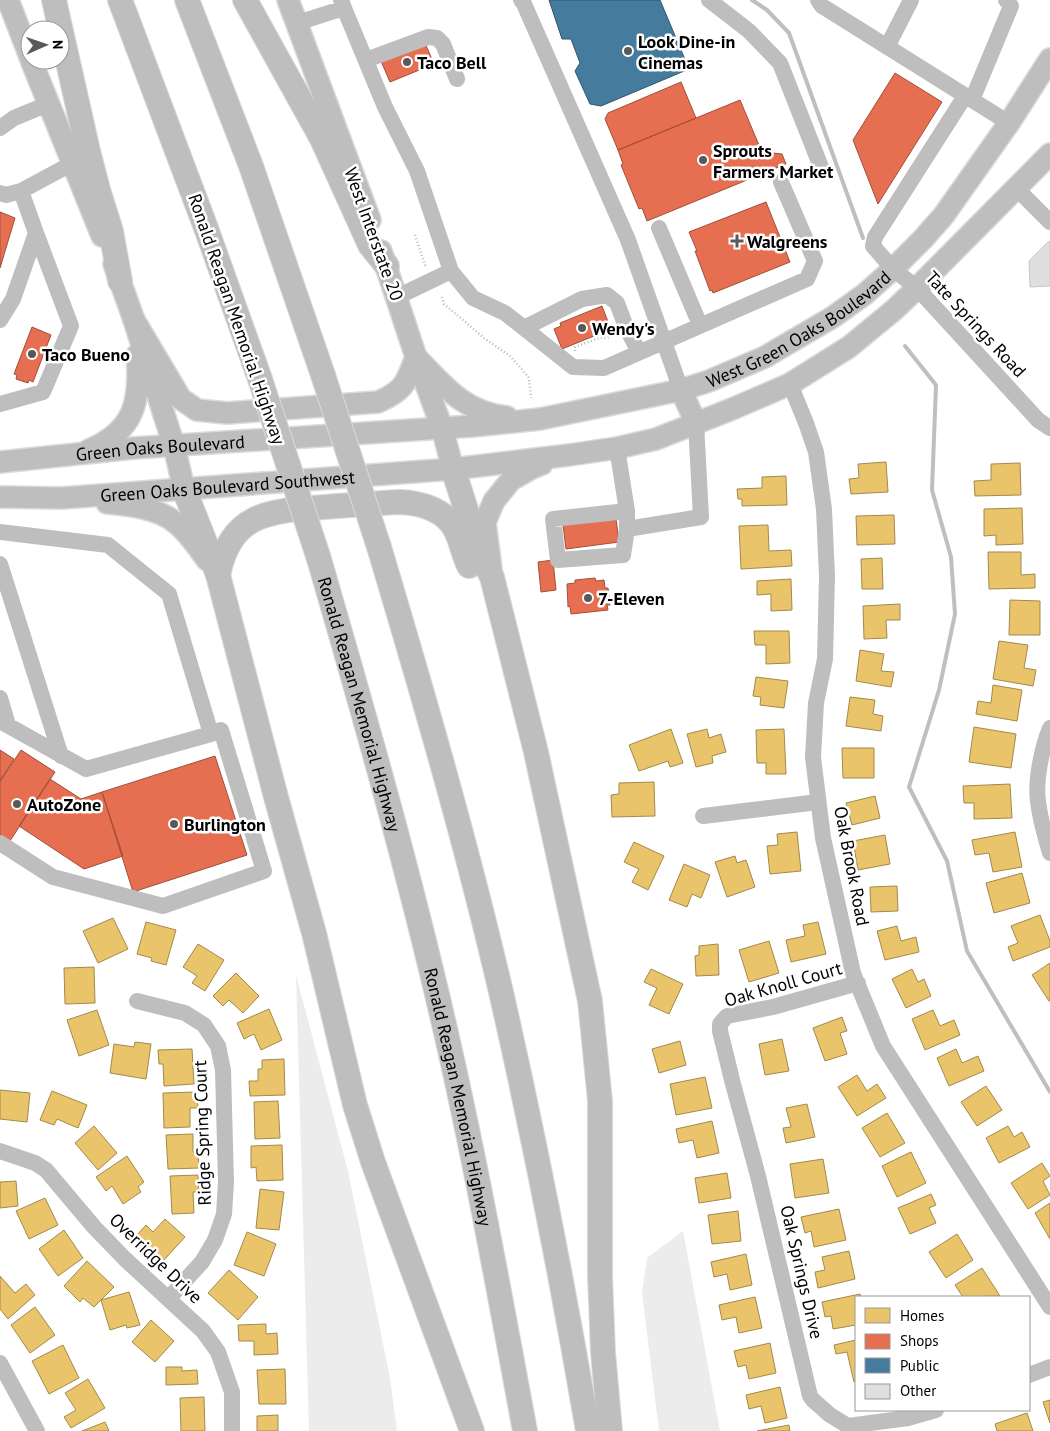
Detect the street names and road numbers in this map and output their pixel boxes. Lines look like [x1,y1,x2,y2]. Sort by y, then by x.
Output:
street label: West Interstate 20 [339,164,409,304]
street label: Ronald Reagan Memorial Highway [183,191,291,448]
street label: West Green Oaks Boulevard [703,265,895,392]
street label: Tate Springs Road [921,266,1031,382]
street label: Green Oaks Boulevard [75,429,246,466]
street label: Green Oaks Boulevard Southwest [99,465,356,507]
street label: Ronald Reagan Memorial Highway [313,574,407,835]
street label: Oak Brook Road [829,804,875,928]
street label: Oak Knoll Court [722,956,844,1012]
street label: Ronald Reagan Memorial Highway [420,965,498,1229]
street label: Ridge Spring Court [188,1060,216,1206]
street label: Oak Springs Drive [775,1203,829,1341]
street label: Overridge Drive [105,1208,207,1308]

